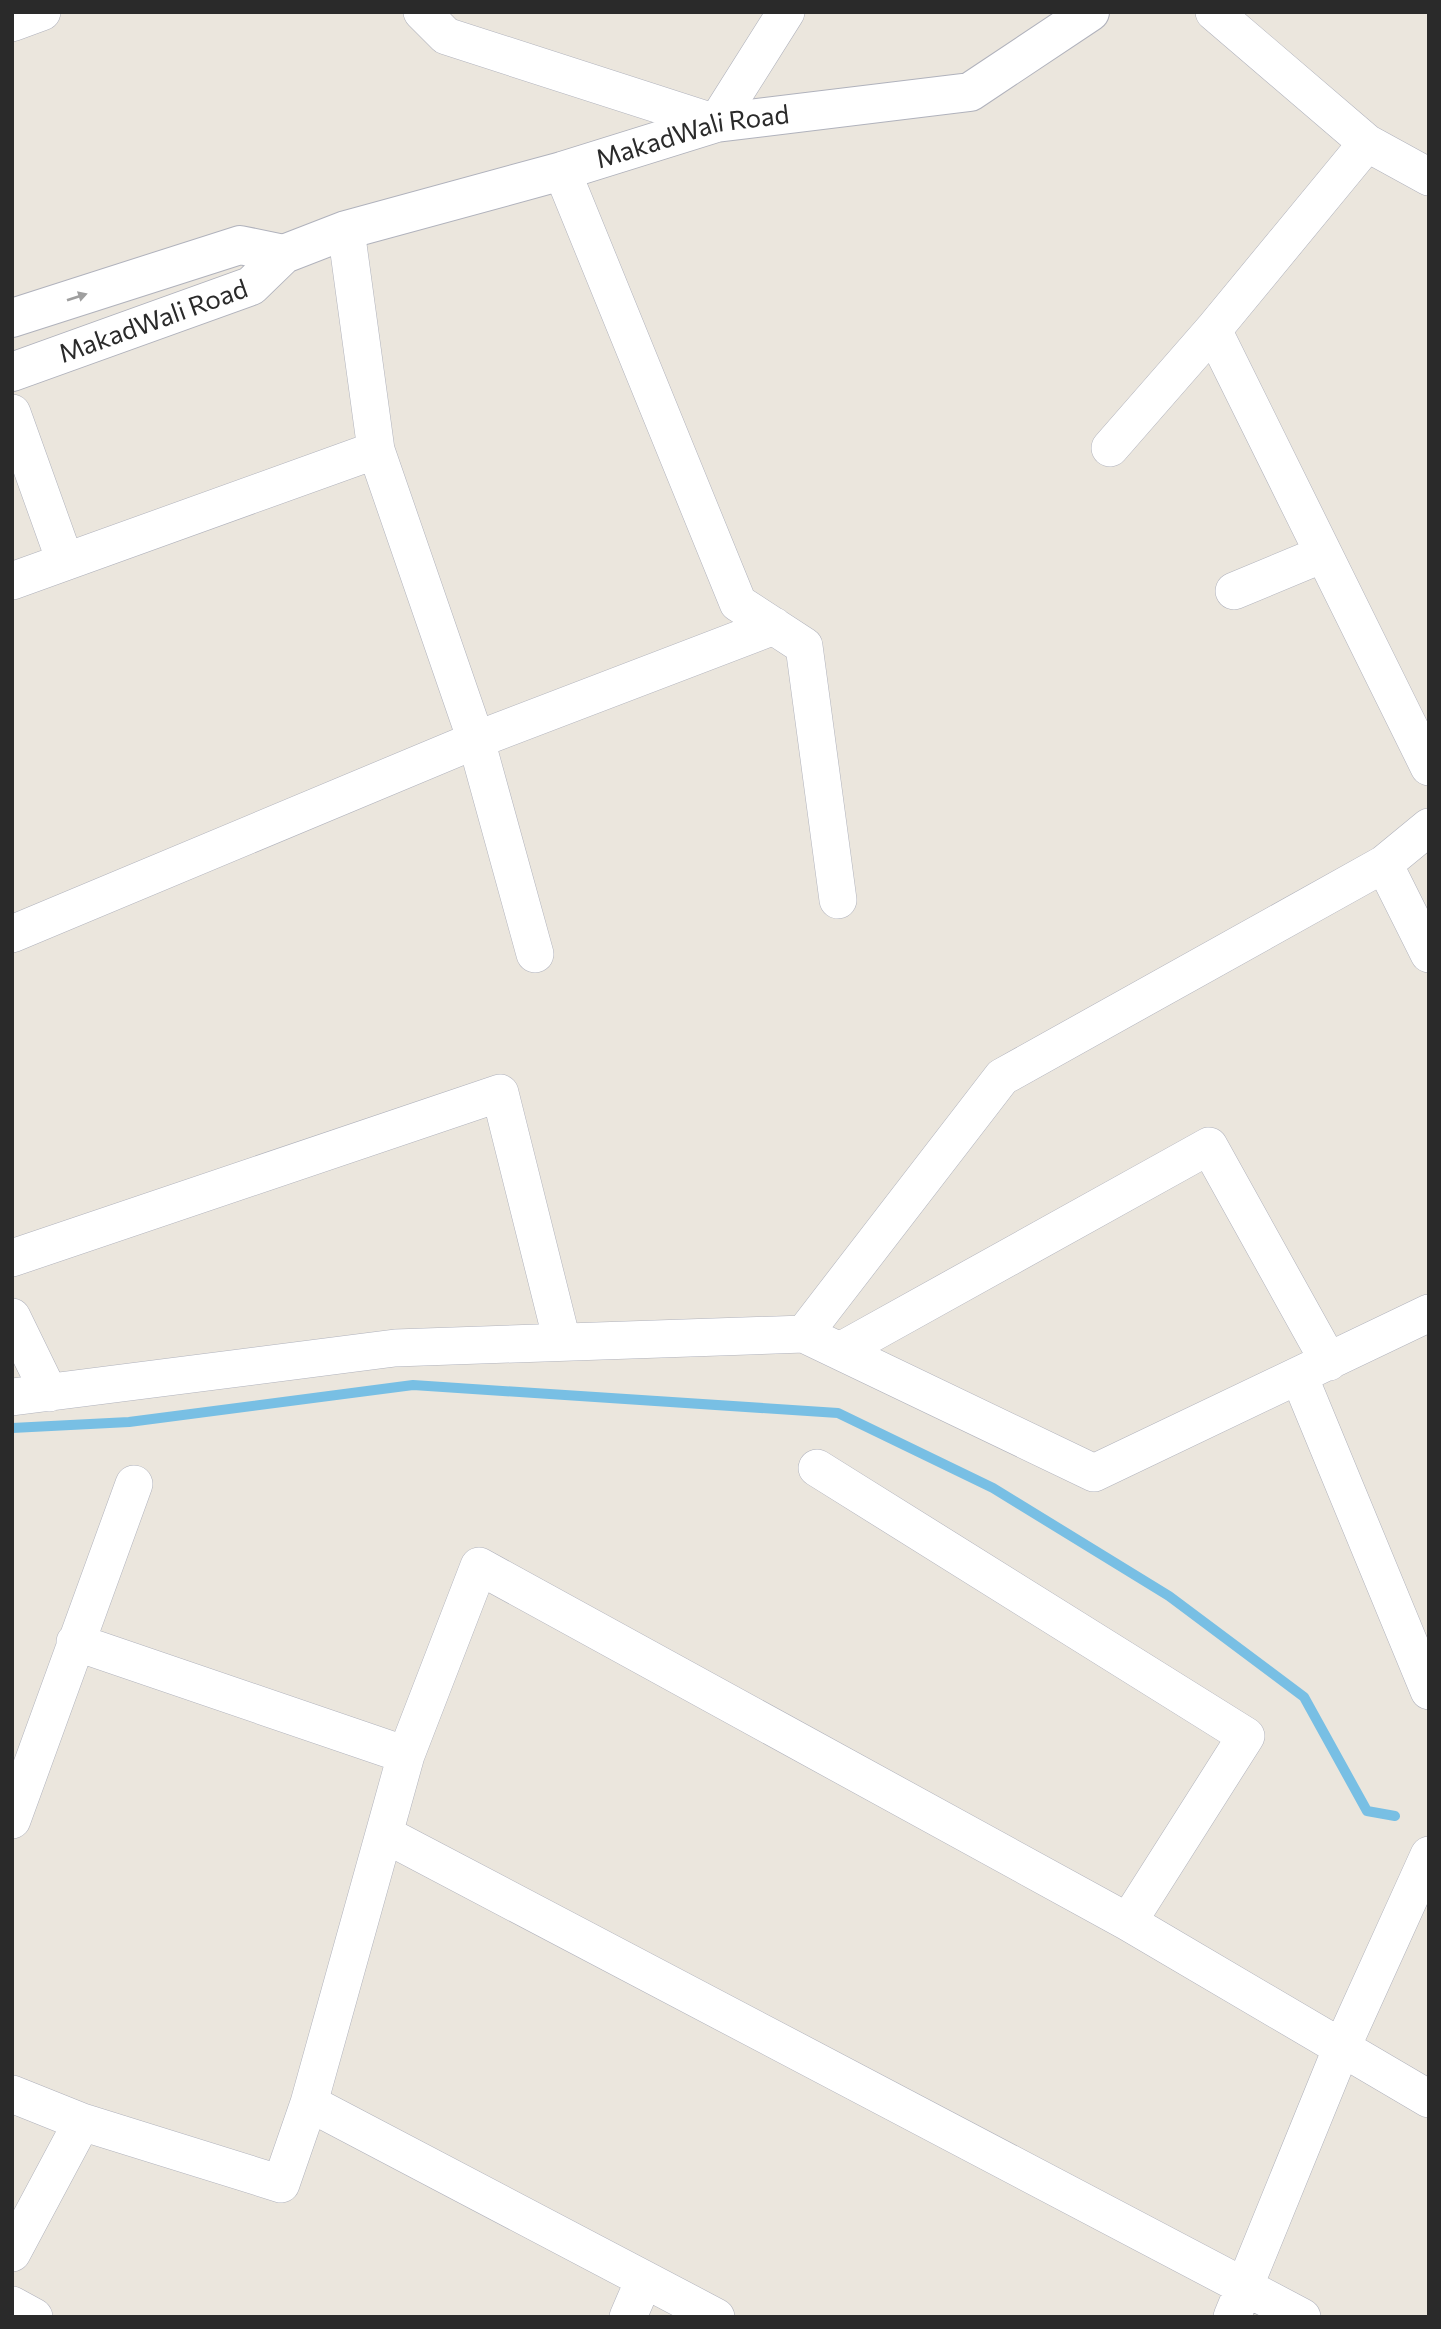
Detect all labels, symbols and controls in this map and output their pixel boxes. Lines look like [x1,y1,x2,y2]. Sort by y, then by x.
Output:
street label: MakadWali Road [592,97,791,174]
street label: MakadWali Road [54,272,251,368]
one-way arrow [67,291,88,302]

